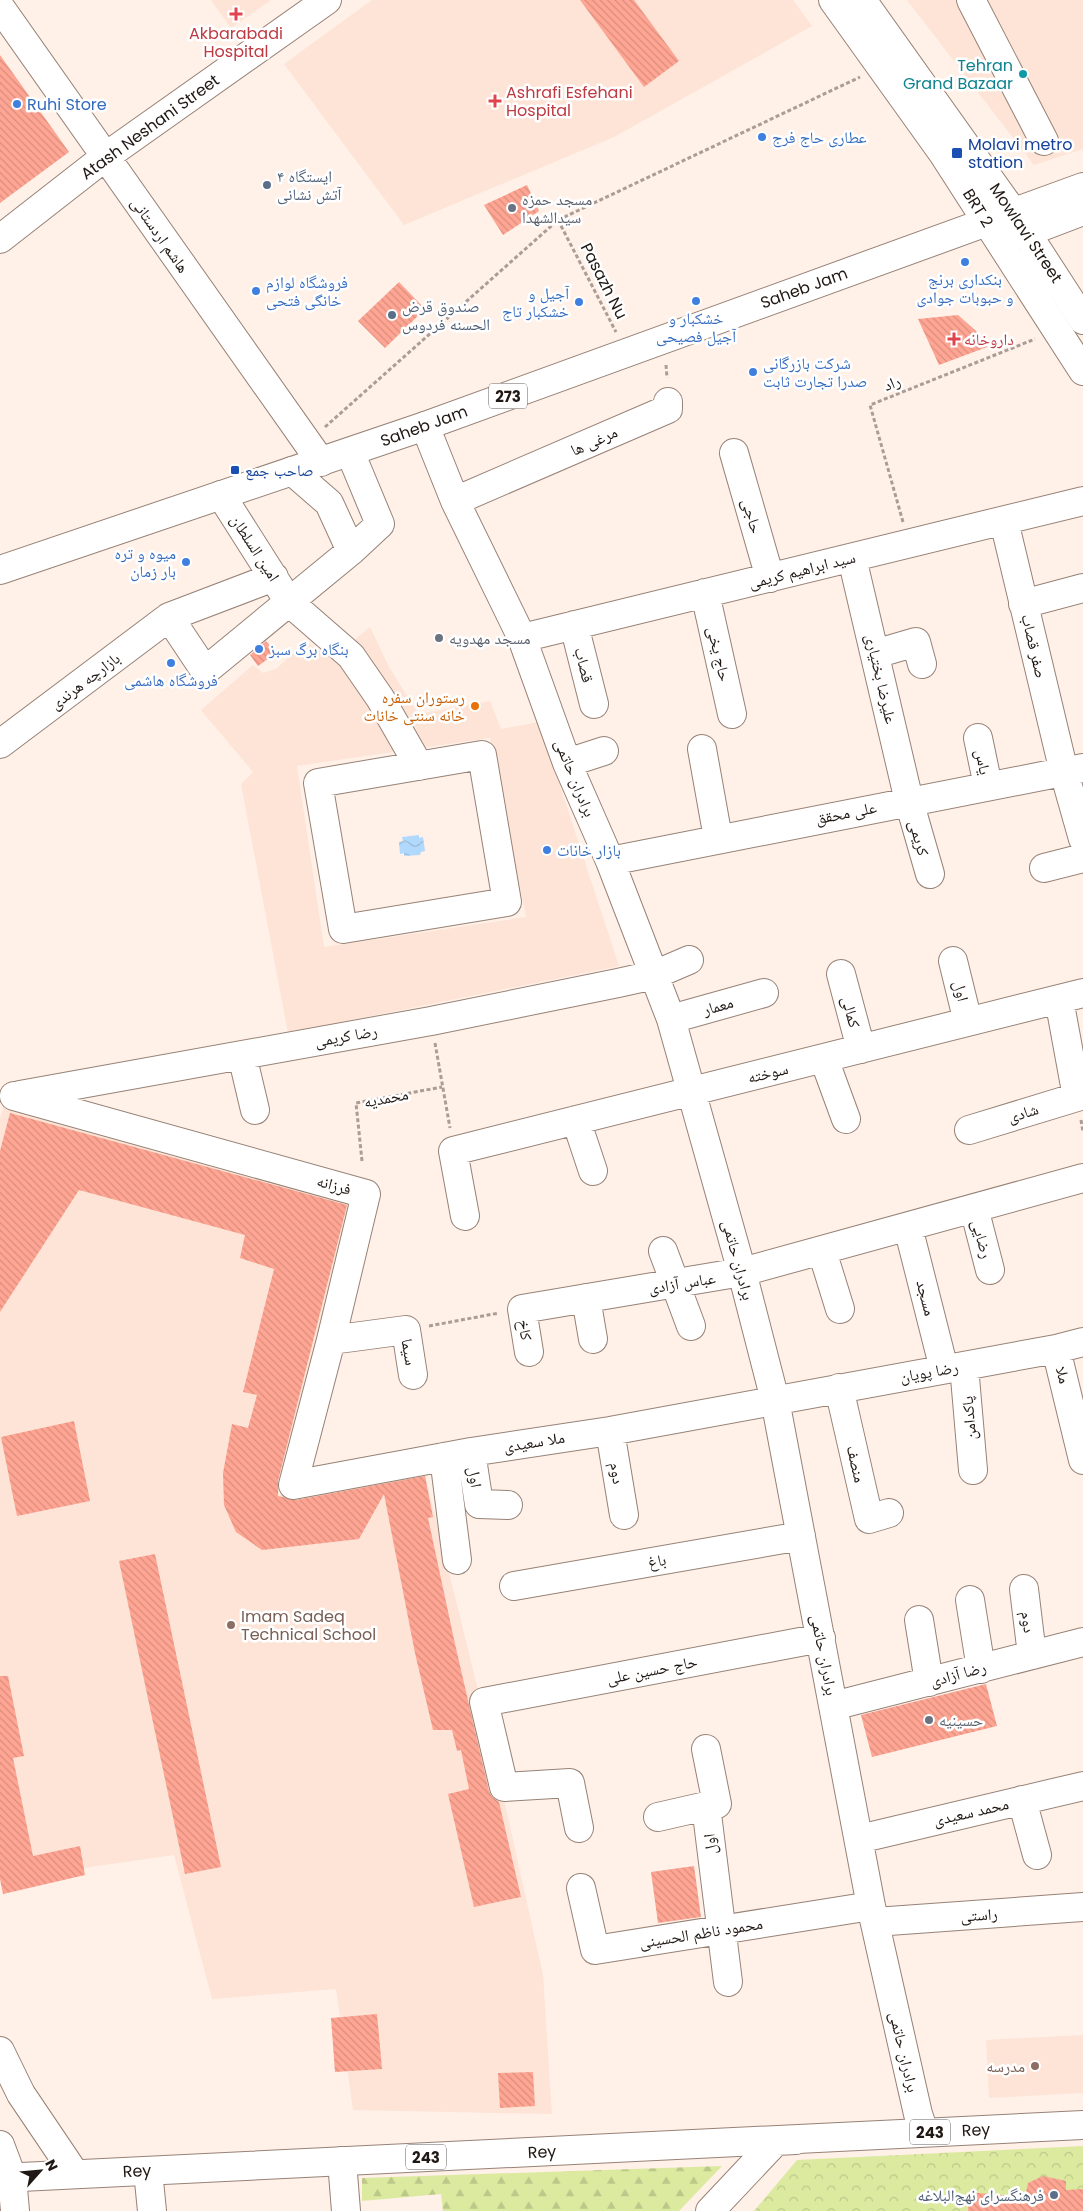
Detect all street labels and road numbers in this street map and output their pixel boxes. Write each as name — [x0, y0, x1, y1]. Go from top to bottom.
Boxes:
street label: Atash Neshani Street — [76, 69, 224, 185]
street label: Mowlavi Street — [984, 179, 1068, 288]
street label: BRT 2 — [957, 184, 999, 232]
street label: هاشم اردستانی — [125, 192, 195, 278]
street label: Pasazh Nu — [575, 239, 633, 323]
street label: Saheb Jam — [757, 262, 851, 314]
street label: راد — [880, 369, 904, 397]
road number: 273 — [489, 384, 527, 408]
street label: Saheb Jam — [377, 400, 471, 452]
street label: مرغی ها — [567, 420, 621, 462]
street label: حاجی — [736, 496, 768, 536]
street label: امین السلطان — [225, 510, 285, 586]
street label: سید ابراهیم کریمی — [746, 546, 858, 594]
street label: صفر قصاب — [1015, 612, 1053, 680]
street label: حاج یخی — [702, 624, 736, 684]
street label: علیرضا بختیاری — [859, 632, 903, 726]
street label: قصاب — [569, 645, 599, 685]
street label: بازارچه هرندی — [45, 647, 125, 715]
street label: برادران حاتمی — [549, 736, 601, 820]
street label: یاس — [969, 747, 997, 777]
street label: علی محقق — [814, 796, 878, 830]
street label: کریمی — [903, 817, 935, 859]
street label: اول — [947, 978, 975, 1004]
street label: معمار — [699, 991, 736, 1022]
street label: کمالی — [836, 994, 866, 1030]
street label: رضا کریمی — [313, 1019, 379, 1053]
street label: سوخته — [745, 1057, 791, 1089]
street label: محمدیه — [362, 1082, 410, 1114]
street label: شادی — [1005, 1097, 1041, 1129]
street label: فرزانه — [314, 1169, 354, 1201]
street label: برادران حاتمی — [716, 1217, 760, 1303]
street label: رضایی — [966, 1217, 998, 1261]
street label: عباس آزادی — [647, 1266, 717, 1300]
street label: مسجد — [910, 1278, 942, 1318]
street label: کاخ — [512, 1318, 538, 1342]
street label: سیما — [395, 1337, 423, 1367]
street label: رضا پویان — [898, 1356, 960, 1388]
street label: ملا — [1050, 1364, 1076, 1386]
street label: پاکدامن — [956, 1395, 982, 1441]
street label: ملا سعیدی — [502, 1426, 566, 1458]
street label: منصف — [841, 1443, 871, 1485]
street label: دوم — [604, 1460, 630, 1486]
street label: اول — [462, 1465, 488, 1489]
street label: باغ — [646, 1548, 668, 1574]
street label: دوم — [1015, 1610, 1041, 1634]
street label: برادران حاتمی — [805, 1612, 843, 1698]
street label: حاج حسین علی — [605, 1650, 699, 1690]
street label: رضا آزادی — [927, 1655, 989, 1693]
street label: محمد سعیدی — [931, 1792, 1011, 1832]
street label: اول — [697, 1832, 723, 1856]
street label: راستی — [960, 1902, 998, 1928]
street label: محمود ناظم الحسینی — [638, 1912, 764, 1954]
street label: برادران حاتمی — [884, 2009, 924, 2095]
street label: Rey — [961, 2118, 991, 2142]
road number: 243 — [910, 2120, 950, 2144]
street label: Rey — [527, 2140, 557, 2164]
road number: 243 — [406, 2144, 446, 2170]
street label: Rey — [122, 2159, 152, 2183]

